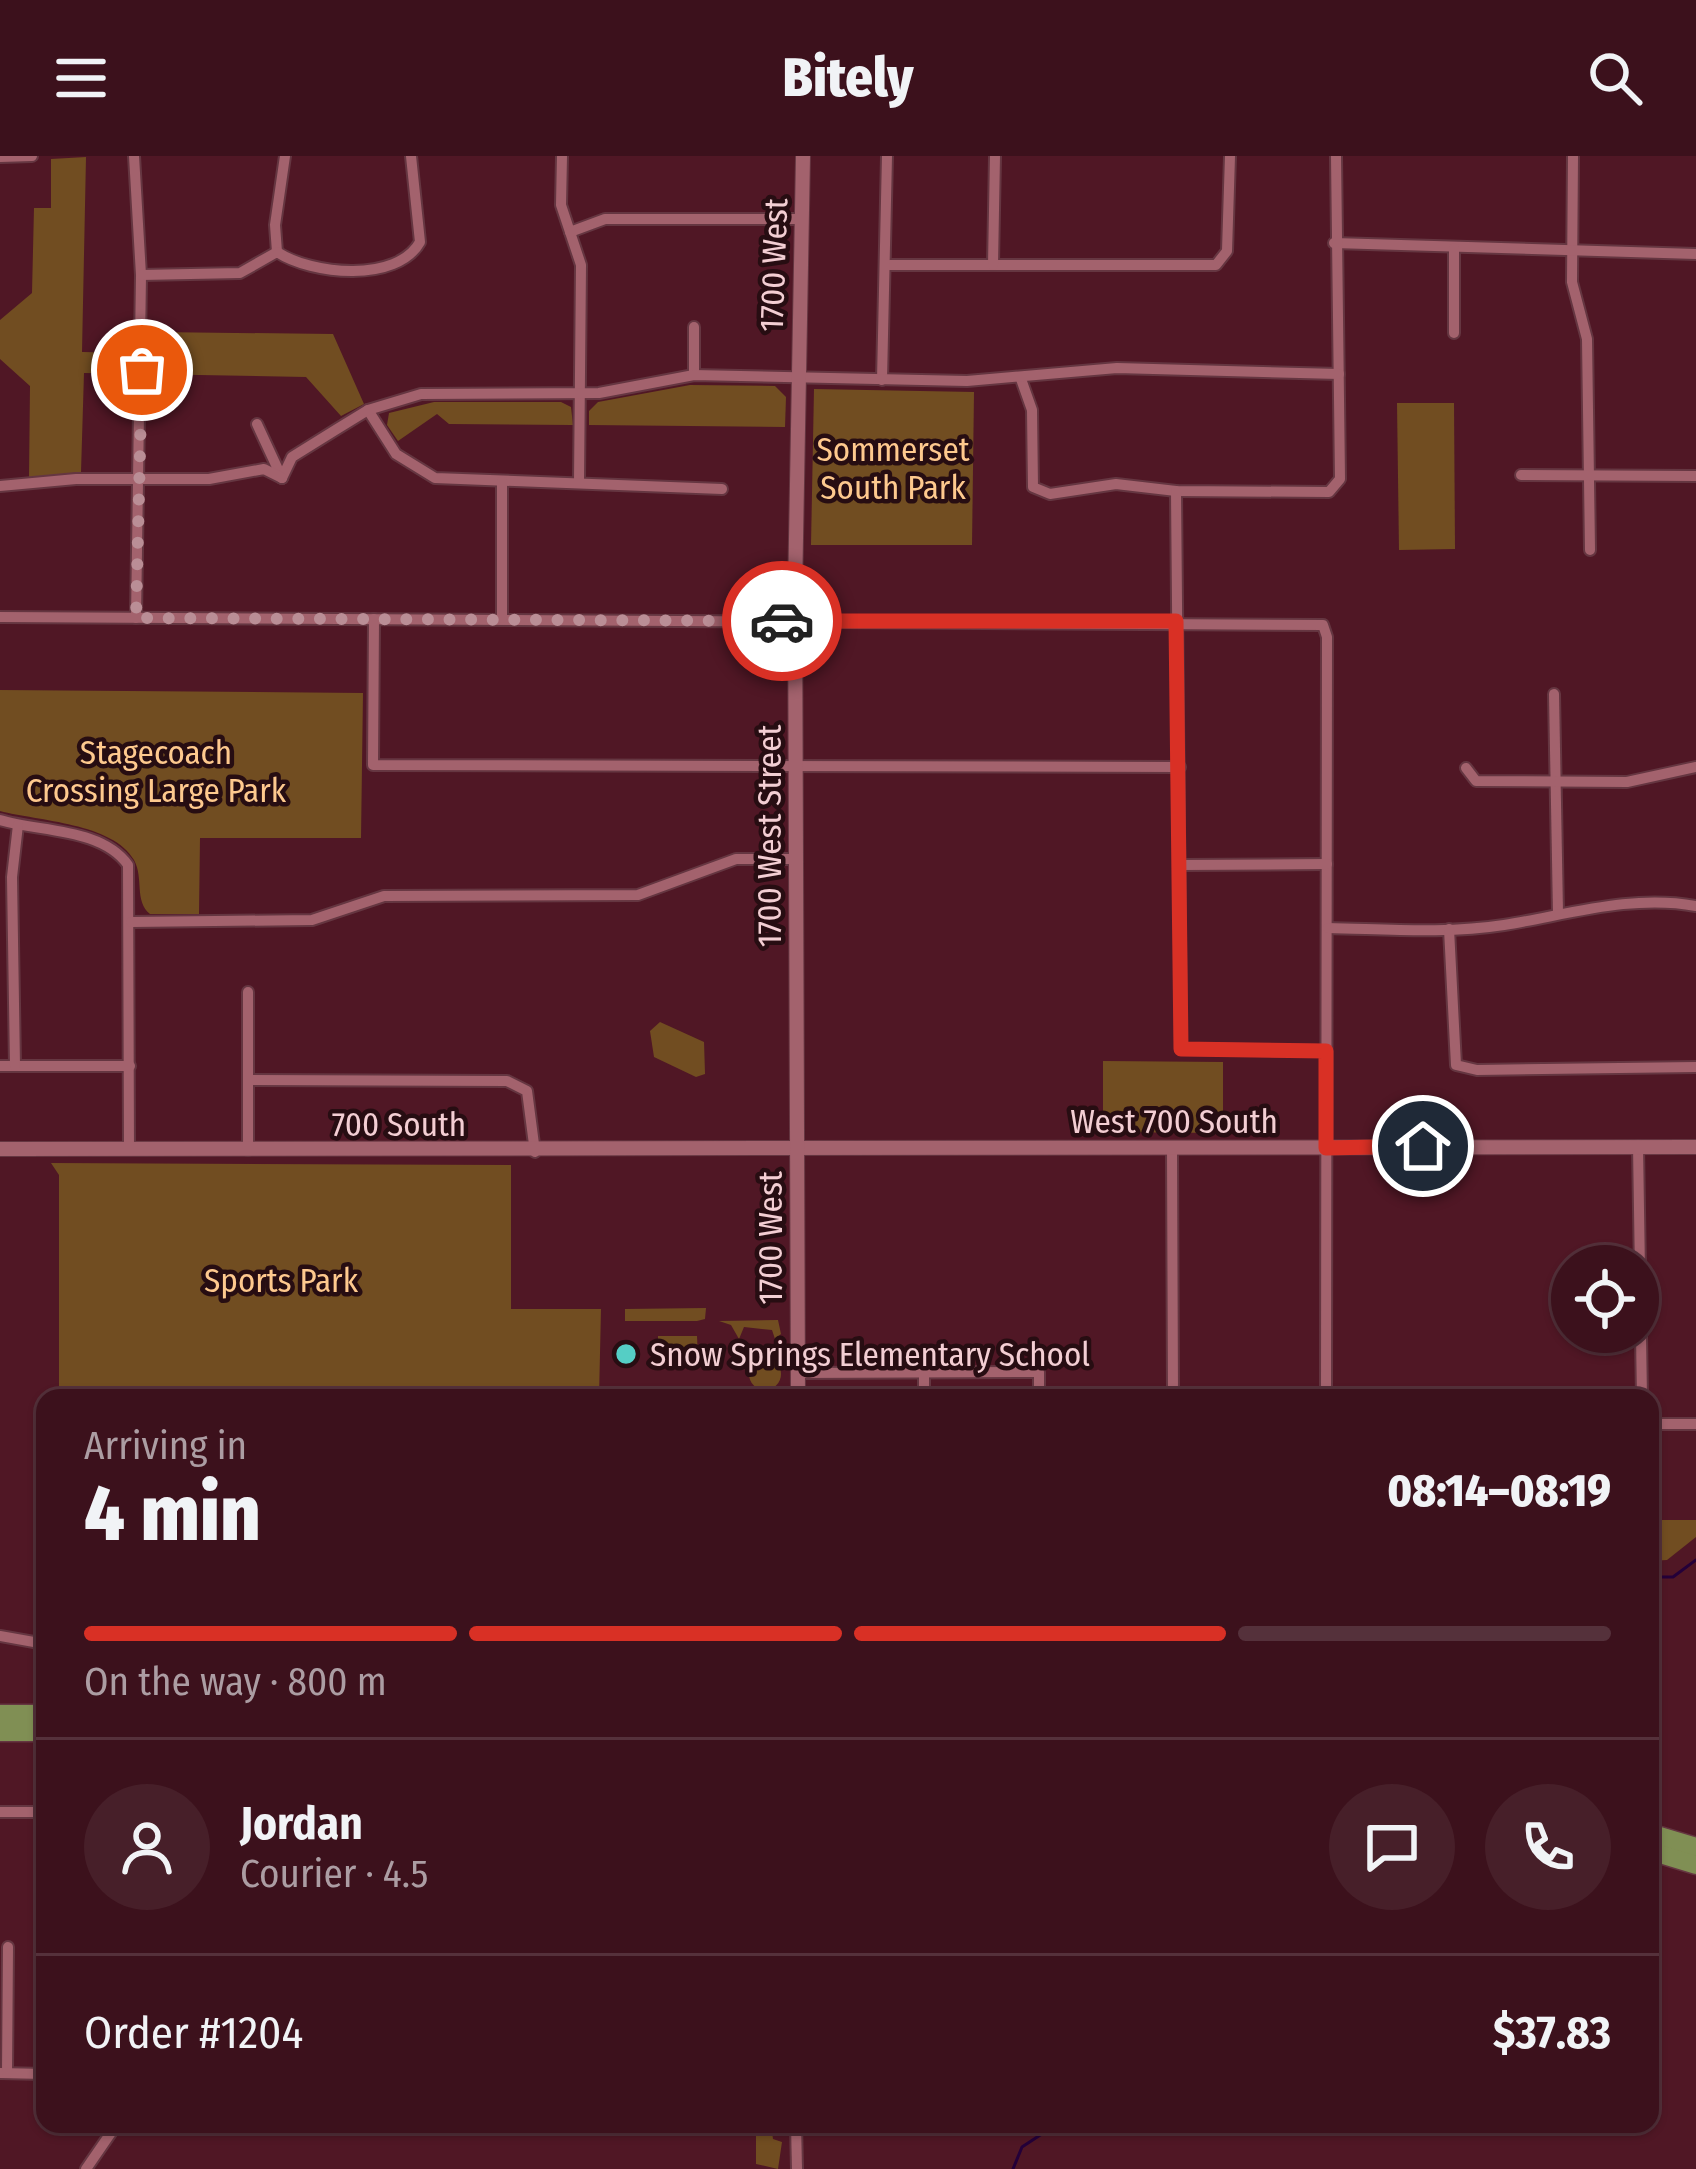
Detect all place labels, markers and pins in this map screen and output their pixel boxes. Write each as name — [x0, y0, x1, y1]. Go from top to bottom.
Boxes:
pin — [91, 319, 193, 421]
pin — [1372, 1095, 1474, 1197]
place label: Snow Springs Elementary School — [650, 1335, 1090, 1375]
marker: Snow Springs Elementary School — [613, 1341, 639, 1367]

